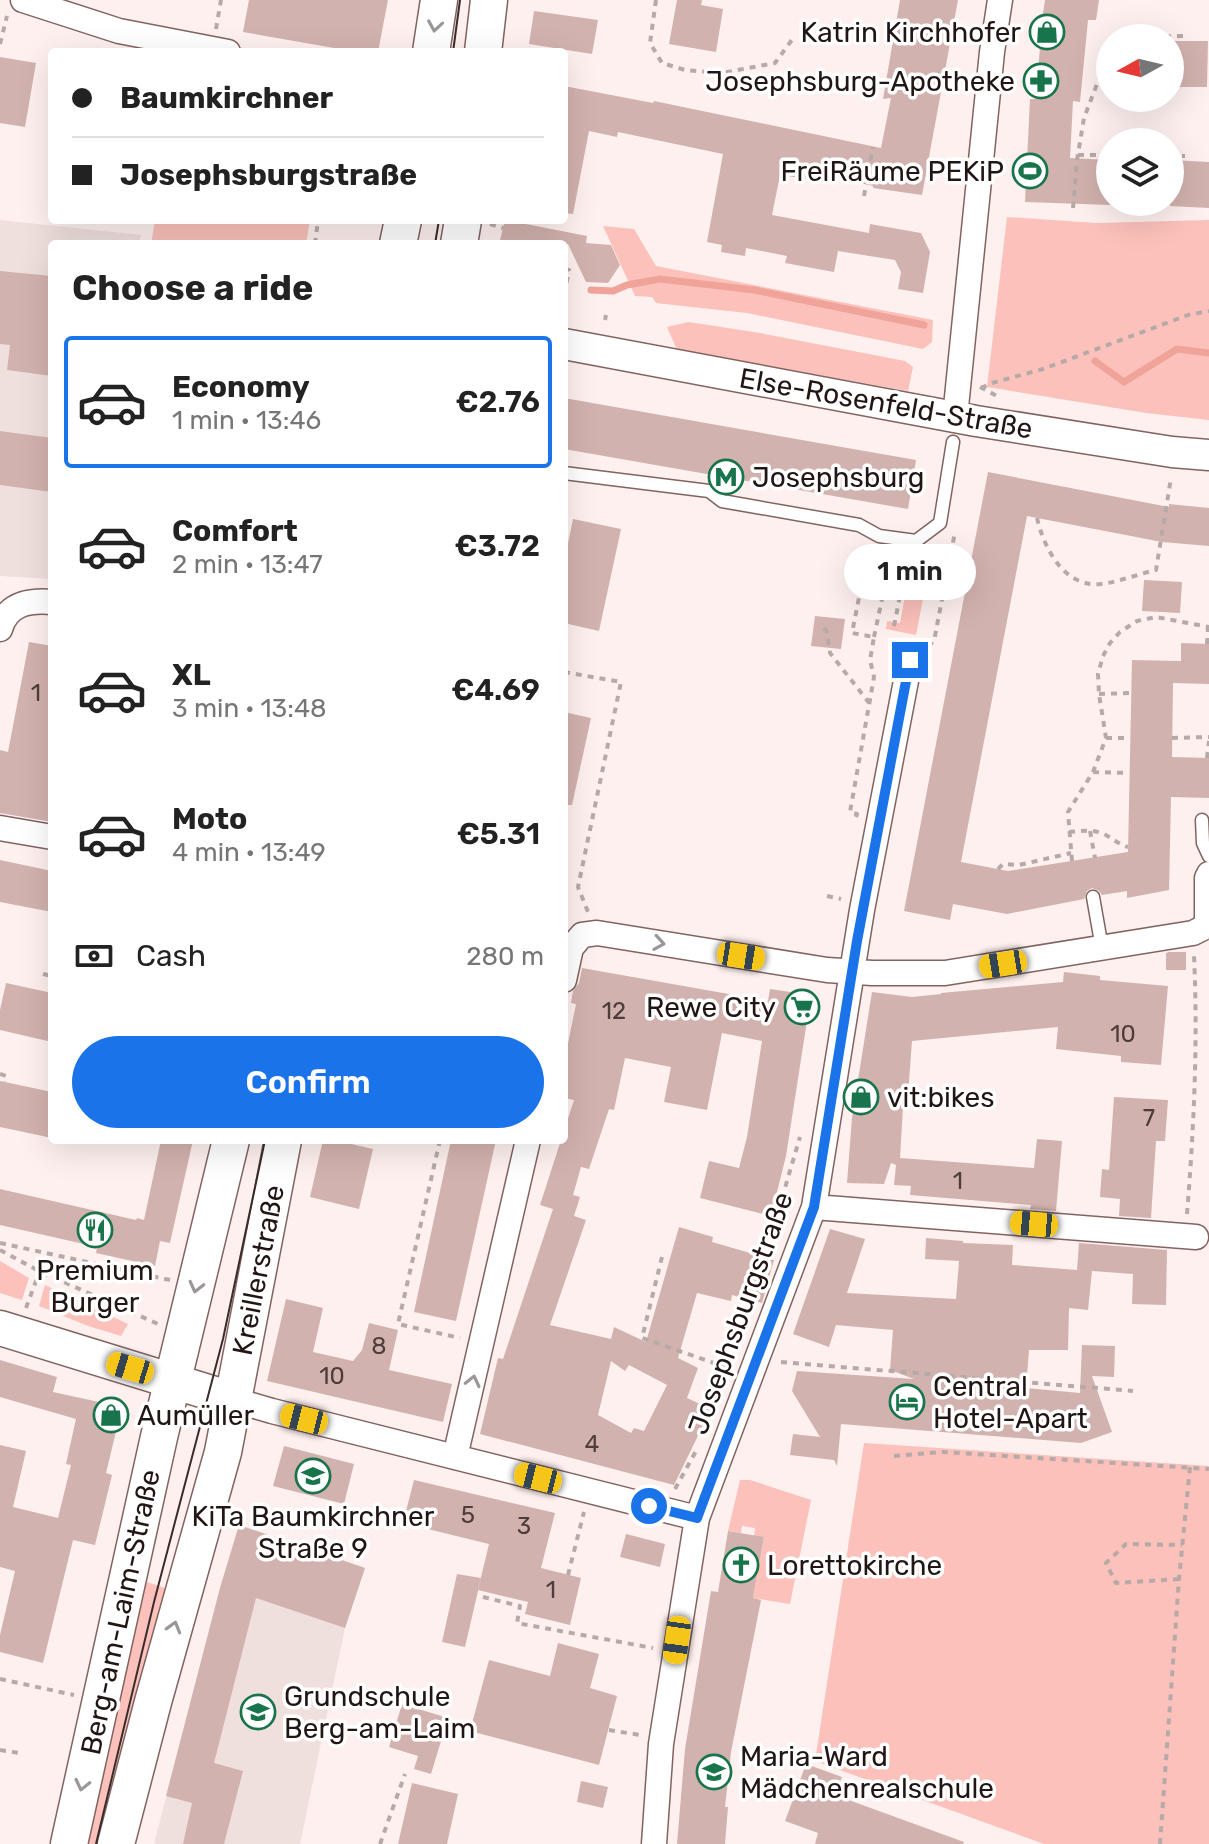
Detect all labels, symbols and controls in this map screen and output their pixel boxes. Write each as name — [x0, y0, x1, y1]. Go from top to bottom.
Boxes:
shop icon: Katrin Kirchhofer — [1028, 13, 1066, 51]
place label: Katrin Kirchhofer — [801, 16, 1021, 49]
one-way arrow — [427, 19, 444, 33]
north arrow — [1096, 24, 1184, 112]
map controls — [1096, 24, 1184, 216]
pharmacy icon: Josephsburg-Apotheke — [1022, 62, 1060, 100]
place label: Josephsburg-Apotheke — [705, 65, 1015, 98]
text: Baumkirchner — [120, 80, 333, 116]
button: layers — [1096, 128, 1184, 216]
sports icon: FreiRäume PEKiP — [1011, 152, 1049, 190]
place label: FreiRäume PEKiP — [781, 155, 1004, 188]
text: Josephsburgstraße — [120, 157, 417, 193]
text: Choose a ride — [72, 266, 313, 309]
street label: Else-Rosenfeld-Straße — [737, 361, 1035, 446]
icon: car — [76, 366, 148, 438]
text: Economy — [172, 369, 310, 405]
text: €2.76 — [455, 384, 540, 420]
text: 1 min · 13:46 — [172, 405, 321, 436]
metro station icon: Josephsburg — [707, 458, 745, 496]
place label: Josephsburg — [752, 461, 924, 494]
icon: car — [76, 510, 148, 582]
text: Comfort — [172, 513, 298, 549]
text: €3.72 — [454, 528, 540, 564]
callout: 1 min — [844, 544, 976, 600]
text: 2 min · 13:47 — [172, 549, 323, 580]
text: 1 min — [877, 556, 943, 587]
route end — [892, 642, 928, 678]
icon: car — [76, 654, 148, 726]
text: XL — [172, 657, 211, 693]
text: €4.69 — [451, 672, 540, 708]
house number: 1 — [31, 679, 41, 707]
text: 3 min · 13:48 — [172, 693, 327, 724]
icon: car — [76, 798, 148, 870]
text: Moto — [172, 801, 247, 837]
text: €5.31 — [456, 816, 540, 852]
text: 4 min · 13:49 — [172, 837, 326, 868]
icon: cash — [72, 934, 116, 978]
one-way arrow — [652, 934, 666, 951]
text: Cash — [136, 938, 206, 974]
car — [715, 940, 767, 972]
text: 280 m — [466, 941, 544, 972]
car — [977, 948, 1029, 980]
supermarket icon: Rewe City — [783, 988, 821, 1026]
place label: Rewe City — [646, 991, 776, 1024]
house number: 12 — [602, 997, 626, 1025]
house number: 10 — [1110, 1020, 1136, 1048]
button: Confirm — [72, 1036, 544, 1128]
shop icon: vit:bikes — [842, 1078, 880, 1116]
place label: vit:bikes — [887, 1081, 995, 1114]
house number: 7 — [1143, 1104, 1155, 1132]
house number: 1 — [953, 1167, 963, 1195]
street label: Kreillerstraße — [226, 1182, 291, 1358]
street label: Josephsburgstraße — [681, 1187, 800, 1439]
car — [1009, 1210, 1059, 1238]
restaurant icon: Premium Burger — [76, 1211, 114, 1249]
place label: Premium Burger — [36, 1254, 154, 1319]
one-way arrow — [188, 1280, 205, 1293]
house number: 8 — [371, 1332, 387, 1360]
car — [104, 1350, 156, 1386]
house number: 10 — [319, 1362, 345, 1390]
place label: Central Hotel-Apart — [933, 1370, 1088, 1435]
one-way arrow — [464, 1375, 481, 1389]
hotel icon: Central Hotel-Apart — [888, 1383, 926, 1421]
shop icon: Aumüller — [92, 1396, 130, 1434]
place label: Aumüller — [137, 1399, 254, 1432]
car — [278, 1402, 330, 1436]
house number: 4 — [585, 1430, 600, 1458]
school or university icon: KiTa Baumkirchner Straße 9 — [294, 1457, 332, 1495]
car — [512, 1461, 564, 1495]
street label: Berg-am-Laim-Straße — [74, 1466, 167, 1758]
route start — [631, 1488, 667, 1524]
place label: KiTa Baumkirchner Straße 9 — [192, 1500, 435, 1565]
house number: 5 — [461, 1501, 475, 1529]
house number: 3 — [517, 1512, 531, 1540]
church icon: Lorettokirche — [722, 1546, 760, 1584]
place label: Lorettokirche — [767, 1549, 942, 1582]
house number: 1 — [546, 1576, 556, 1604]
car — [662, 1615, 692, 1665]
one-way arrow — [165, 1621, 181, 1635]
place label: Grundschule Berg-am-Laim — [284, 1680, 475, 1745]
school or university icon: Grundschule Berg-am-Laim — [239, 1693, 277, 1731]
place label: Maria-Ward Mädchenrealschule — [740, 1740, 994, 1805]
school or university icon: Maria-Ward Mädchenrealschule — [695, 1753, 733, 1791]
one-way arrow — [74, 1777, 91, 1791]

